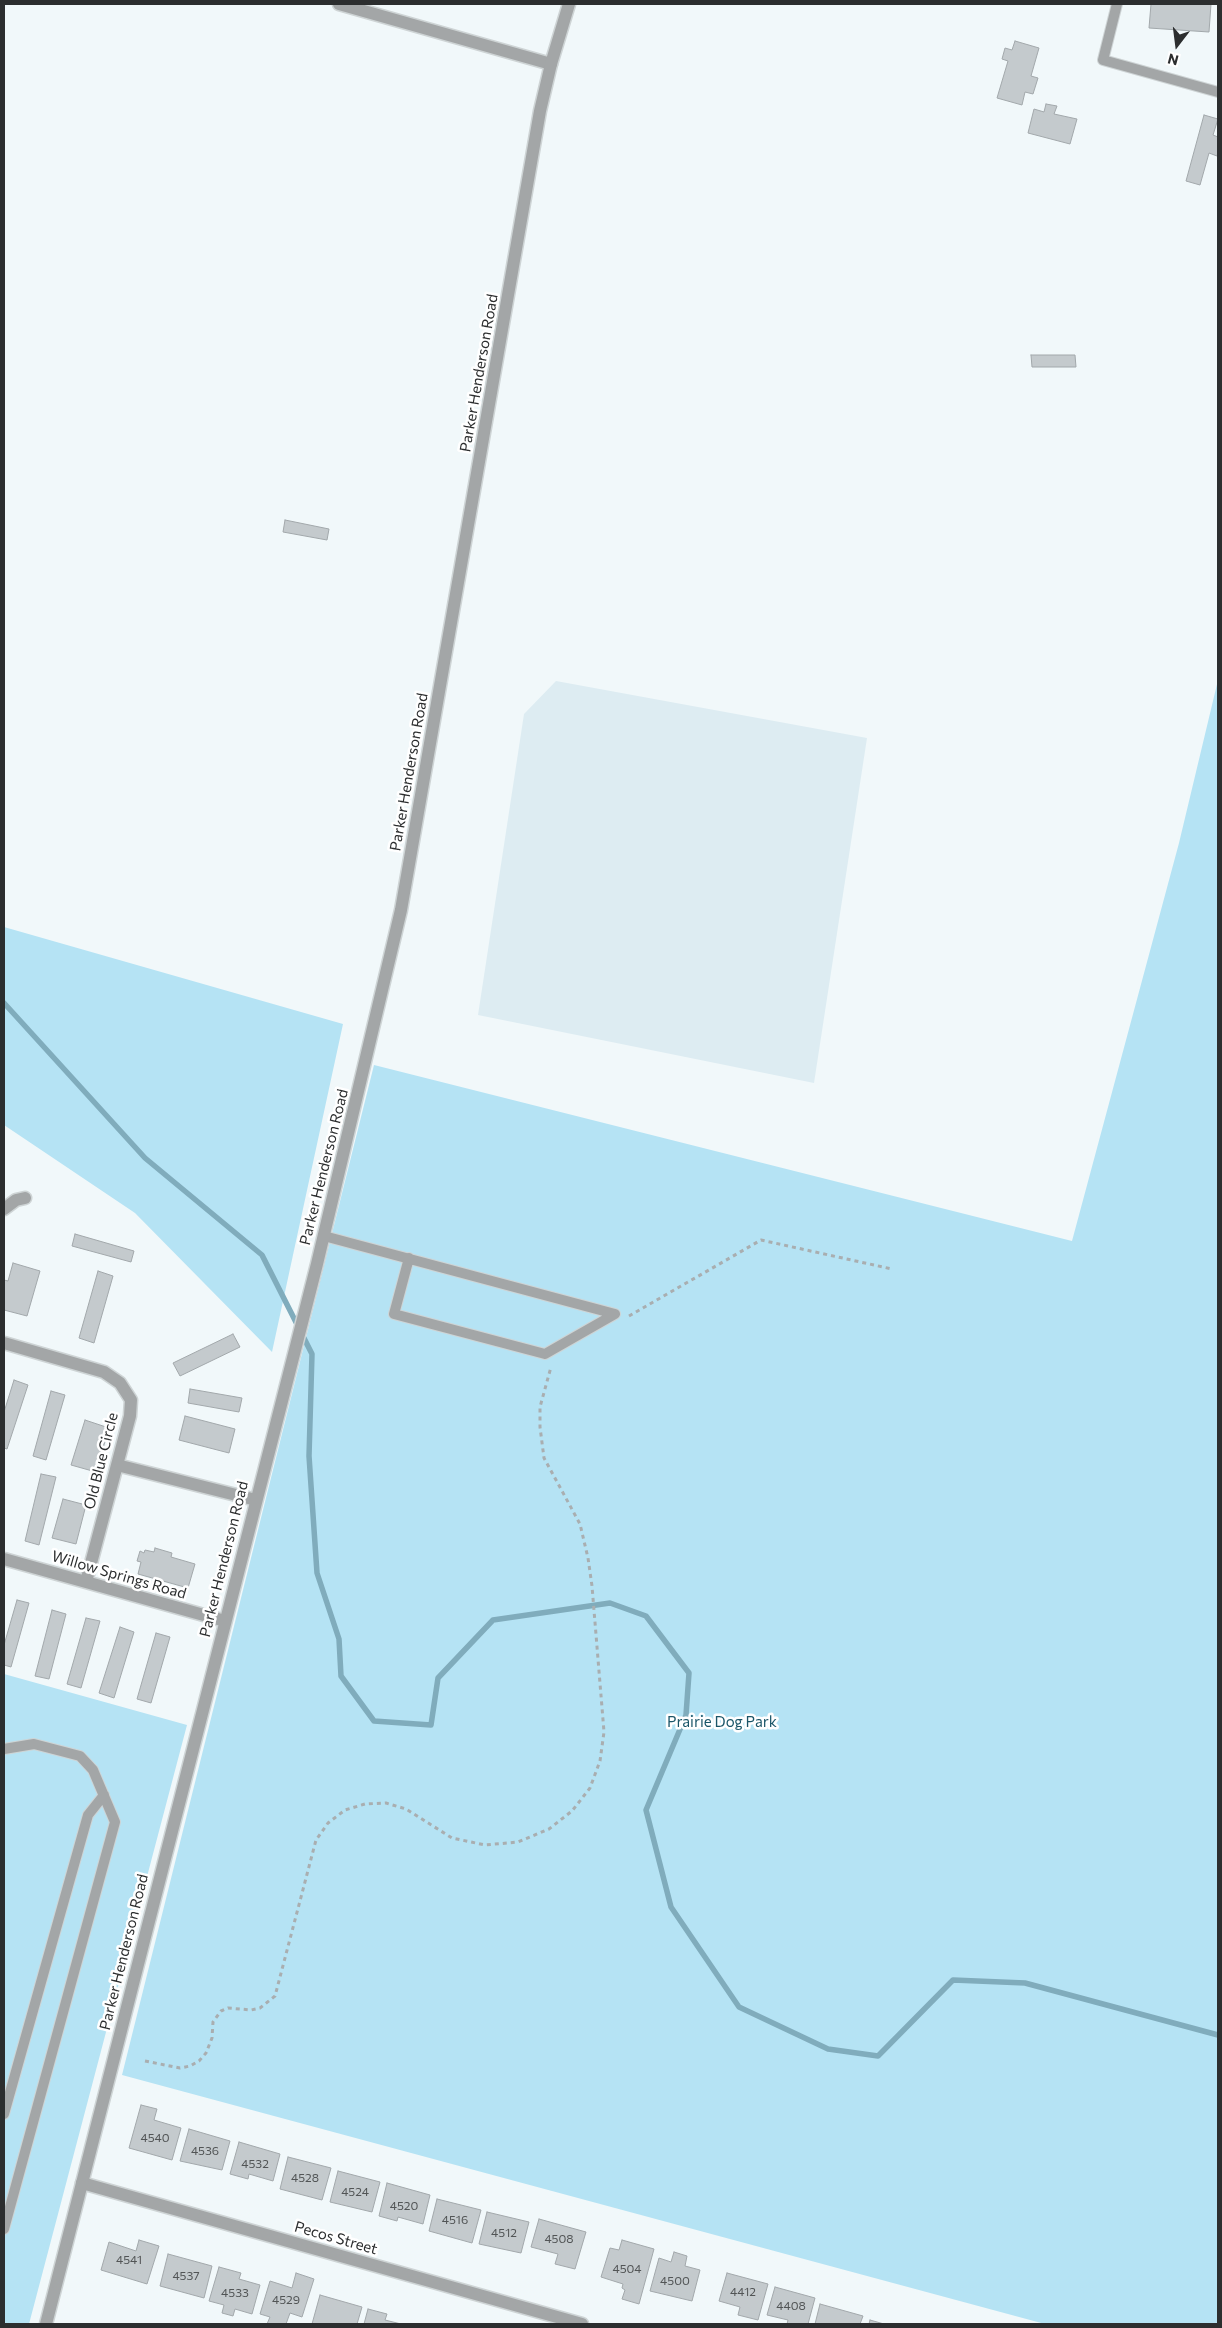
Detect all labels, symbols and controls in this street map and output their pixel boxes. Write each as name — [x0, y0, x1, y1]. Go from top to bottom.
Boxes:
north arrow — [1152, 20, 1202, 70]
text: N — [1166, 50, 1180, 70]
street label: Parker Henderson Road — [456, 293, 502, 453]
street label: Parker Henderson Road — [386, 692, 432, 852]
street label: Parker Henderson Road — [296, 1087, 352, 1247]
street label: Old Blue Circle — [80, 1411, 122, 1511]
street label: Parker Henderson Road — [196, 1479, 252, 1639]
street label: Willow Springs Road — [50, 1547, 188, 1603]
park label: Prairie Dog Park — [667, 1713, 777, 1731]
street label: Parker Henderson Road — [96, 1872, 152, 2032]
house number: 4540 — [140, 2131, 170, 2145]
house number: 4536 — [191, 2144, 219, 2158]
house number: 4532 — [241, 2157, 269, 2171]
house number: 4528 — [291, 2171, 319, 2185]
house number: 4524 — [341, 2185, 369, 2199]
house number: 4520 — [390, 2199, 418, 2213]
house number: 4516 — [442, 2213, 468, 2227]
street label: Pecos Street — [292, 2218, 380, 2258]
house number: 4512 — [491, 2226, 517, 2240]
house number: 4508 — [544, 2232, 574, 2246]
house number: 4541 — [116, 2253, 142, 2267]
house number: 4504 — [612, 2262, 642, 2276]
house number: 4537 — [172, 2269, 200, 2283]
house number: 4500 — [660, 2274, 690, 2288]
house number: 4412 — [730, 2285, 756, 2299]
house number: 4533 — [221, 2286, 249, 2300]
house number: 4529 — [272, 2293, 300, 2307]
house number: 4408 — [776, 2299, 806, 2313]

